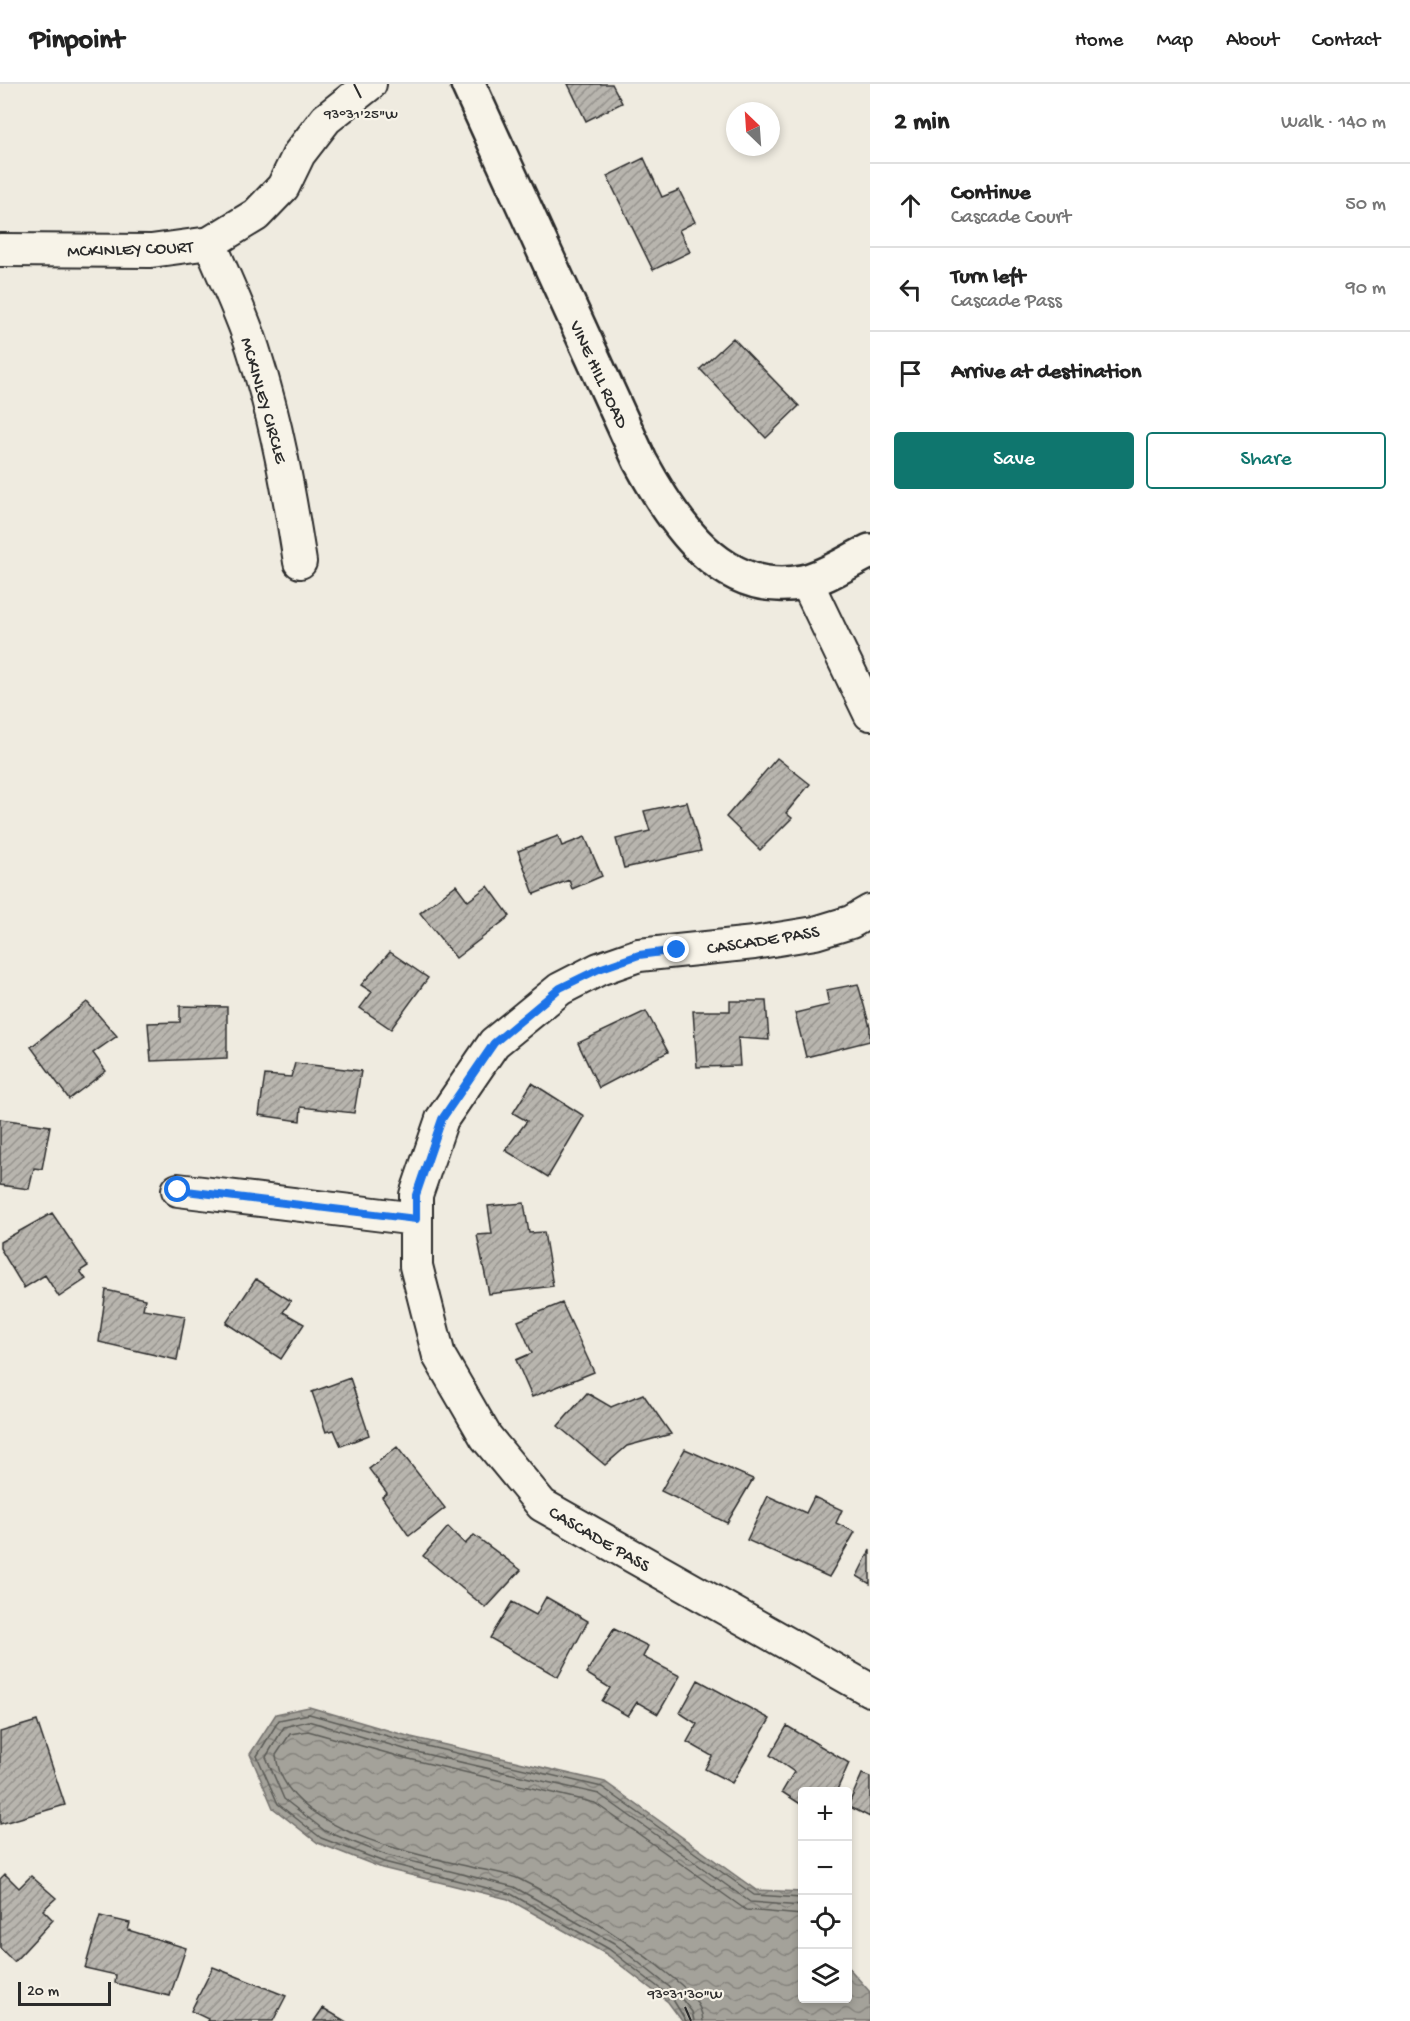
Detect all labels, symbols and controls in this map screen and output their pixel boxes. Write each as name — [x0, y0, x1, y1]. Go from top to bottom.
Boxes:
text: Pinpoint — [30, 25, 124, 58]
text: Home — [1075, 29, 1123, 54]
text: Map — [1156, 29, 1193, 54]
text: About — [1226, 29, 1279, 54]
text: Contact — [1312, 29, 1380, 54]
north arrow — [726, 102, 780, 156]
text: 93°31'25"W — [323, 106, 398, 124]
text: 2 min — [894, 108, 949, 139]
text: Walk · 140 m — [1281, 112, 1386, 135]
text: Continue — [951, 181, 1031, 207]
icon: ahead — [894, 189, 927, 222]
text: 50 m — [1345, 194, 1386, 217]
text: Cascade Court — [951, 207, 1071, 230]
street label: MCKINLEY COURT — [67, 238, 194, 263]
text: Turn left — [951, 265, 1025, 291]
icon: left — [894, 273, 927, 306]
text: 90 m — [1346, 278, 1386, 301]
text: Cascade Pass — [951, 291, 1062, 314]
street label: VINE HILL ROAD — [563, 317, 632, 432]
street label: MCKINLEY CIRCLE — [235, 335, 291, 467]
icon: arrive — [894, 357, 927, 390]
text: Arrive at destination — [951, 360, 1141, 386]
button: Save — [894, 432, 1134, 489]
button: Share — [1146, 432, 1386, 489]
street label: CASCADE PASS — [706, 922, 822, 961]
route end — [663, 936, 689, 962]
route start — [164, 1176, 190, 1202]
street label: CASCADE PASS — [544, 1503, 654, 1578]
map controls — [798, 1787, 852, 2003]
button: + — [798, 1787, 852, 1841]
button: − — [798, 1841, 852, 1895]
button: locate — [798, 1895, 852, 1949]
button: layers — [798, 1949, 852, 2003]
scale bar — [18, 1979, 111, 2006]
text: 20 m — [27, 1983, 59, 2002]
text: 93°31'30"W — [647, 1986, 723, 2004]

